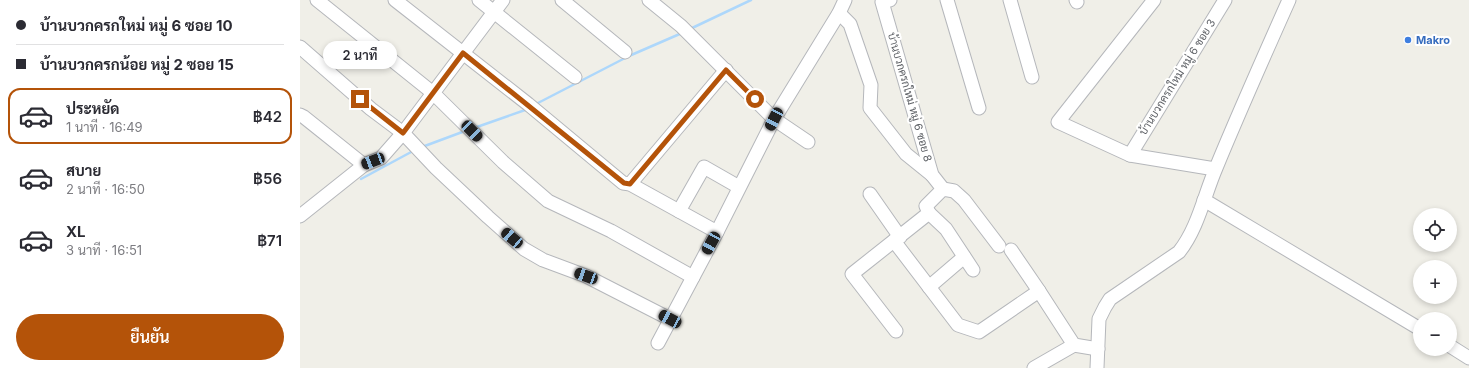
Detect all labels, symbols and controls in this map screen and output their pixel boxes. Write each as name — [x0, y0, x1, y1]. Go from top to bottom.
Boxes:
text: บ้านบวกครกใหม่ หมู่ 6 ซอย 10 — [40, 16, 233, 35]
street label: บ้านบวกครกใหม่ หมู่ 6 ซอย 3 — [1135, 16, 1219, 138]
street label: บ้านบวกครกใหม่ หมู่ 6 ซอย 8 — [884, 30, 936, 164]
place label: Makro — [1416, 33, 1450, 47]
marker: Makro — [1403, 35, 1413, 45]
callout: 2 นาที — [323, 41, 397, 69]
text: 2 นาที — [342, 47, 378, 63]
text: บ้านบวกครกน้อย หมู่ 2 ซอย 15 — [40, 55, 234, 74]
route end — [351, 90, 369, 108]
route start — [746, 90, 764, 108]
icon: car — [18, 98, 54, 134]
text: ประหยัด — [66, 99, 119, 118]
car — [763, 106, 785, 132]
text: ฿42 — [253, 107, 282, 126]
car — [459, 118, 485, 144]
text: 1 นาที · 16:49 — [66, 119, 143, 135]
car — [360, 151, 386, 171]
icon: car — [18, 160, 54, 196]
text: สบาย — [66, 161, 101, 180]
text: ฿56 — [253, 169, 282, 188]
text: 2 นาที · 16:50 — [66, 181, 145, 197]
map controls — [1413, 208, 1457, 356]
button: locate — [1413, 208, 1457, 252]
icon: car — [18, 222, 54, 258]
text: XL — [66, 222, 86, 241]
car — [499, 226, 525, 250]
car — [700, 230, 722, 256]
text: ฿71 — [257, 231, 282, 250]
text: 3 นาที · 16:51 — [66, 242, 142, 258]
button: + — [1413, 260, 1457, 304]
car — [573, 266, 599, 286]
car — [657, 308, 683, 330]
button: − — [1413, 312, 1457, 356]
button: ยืนยัน — [16, 314, 284, 360]

